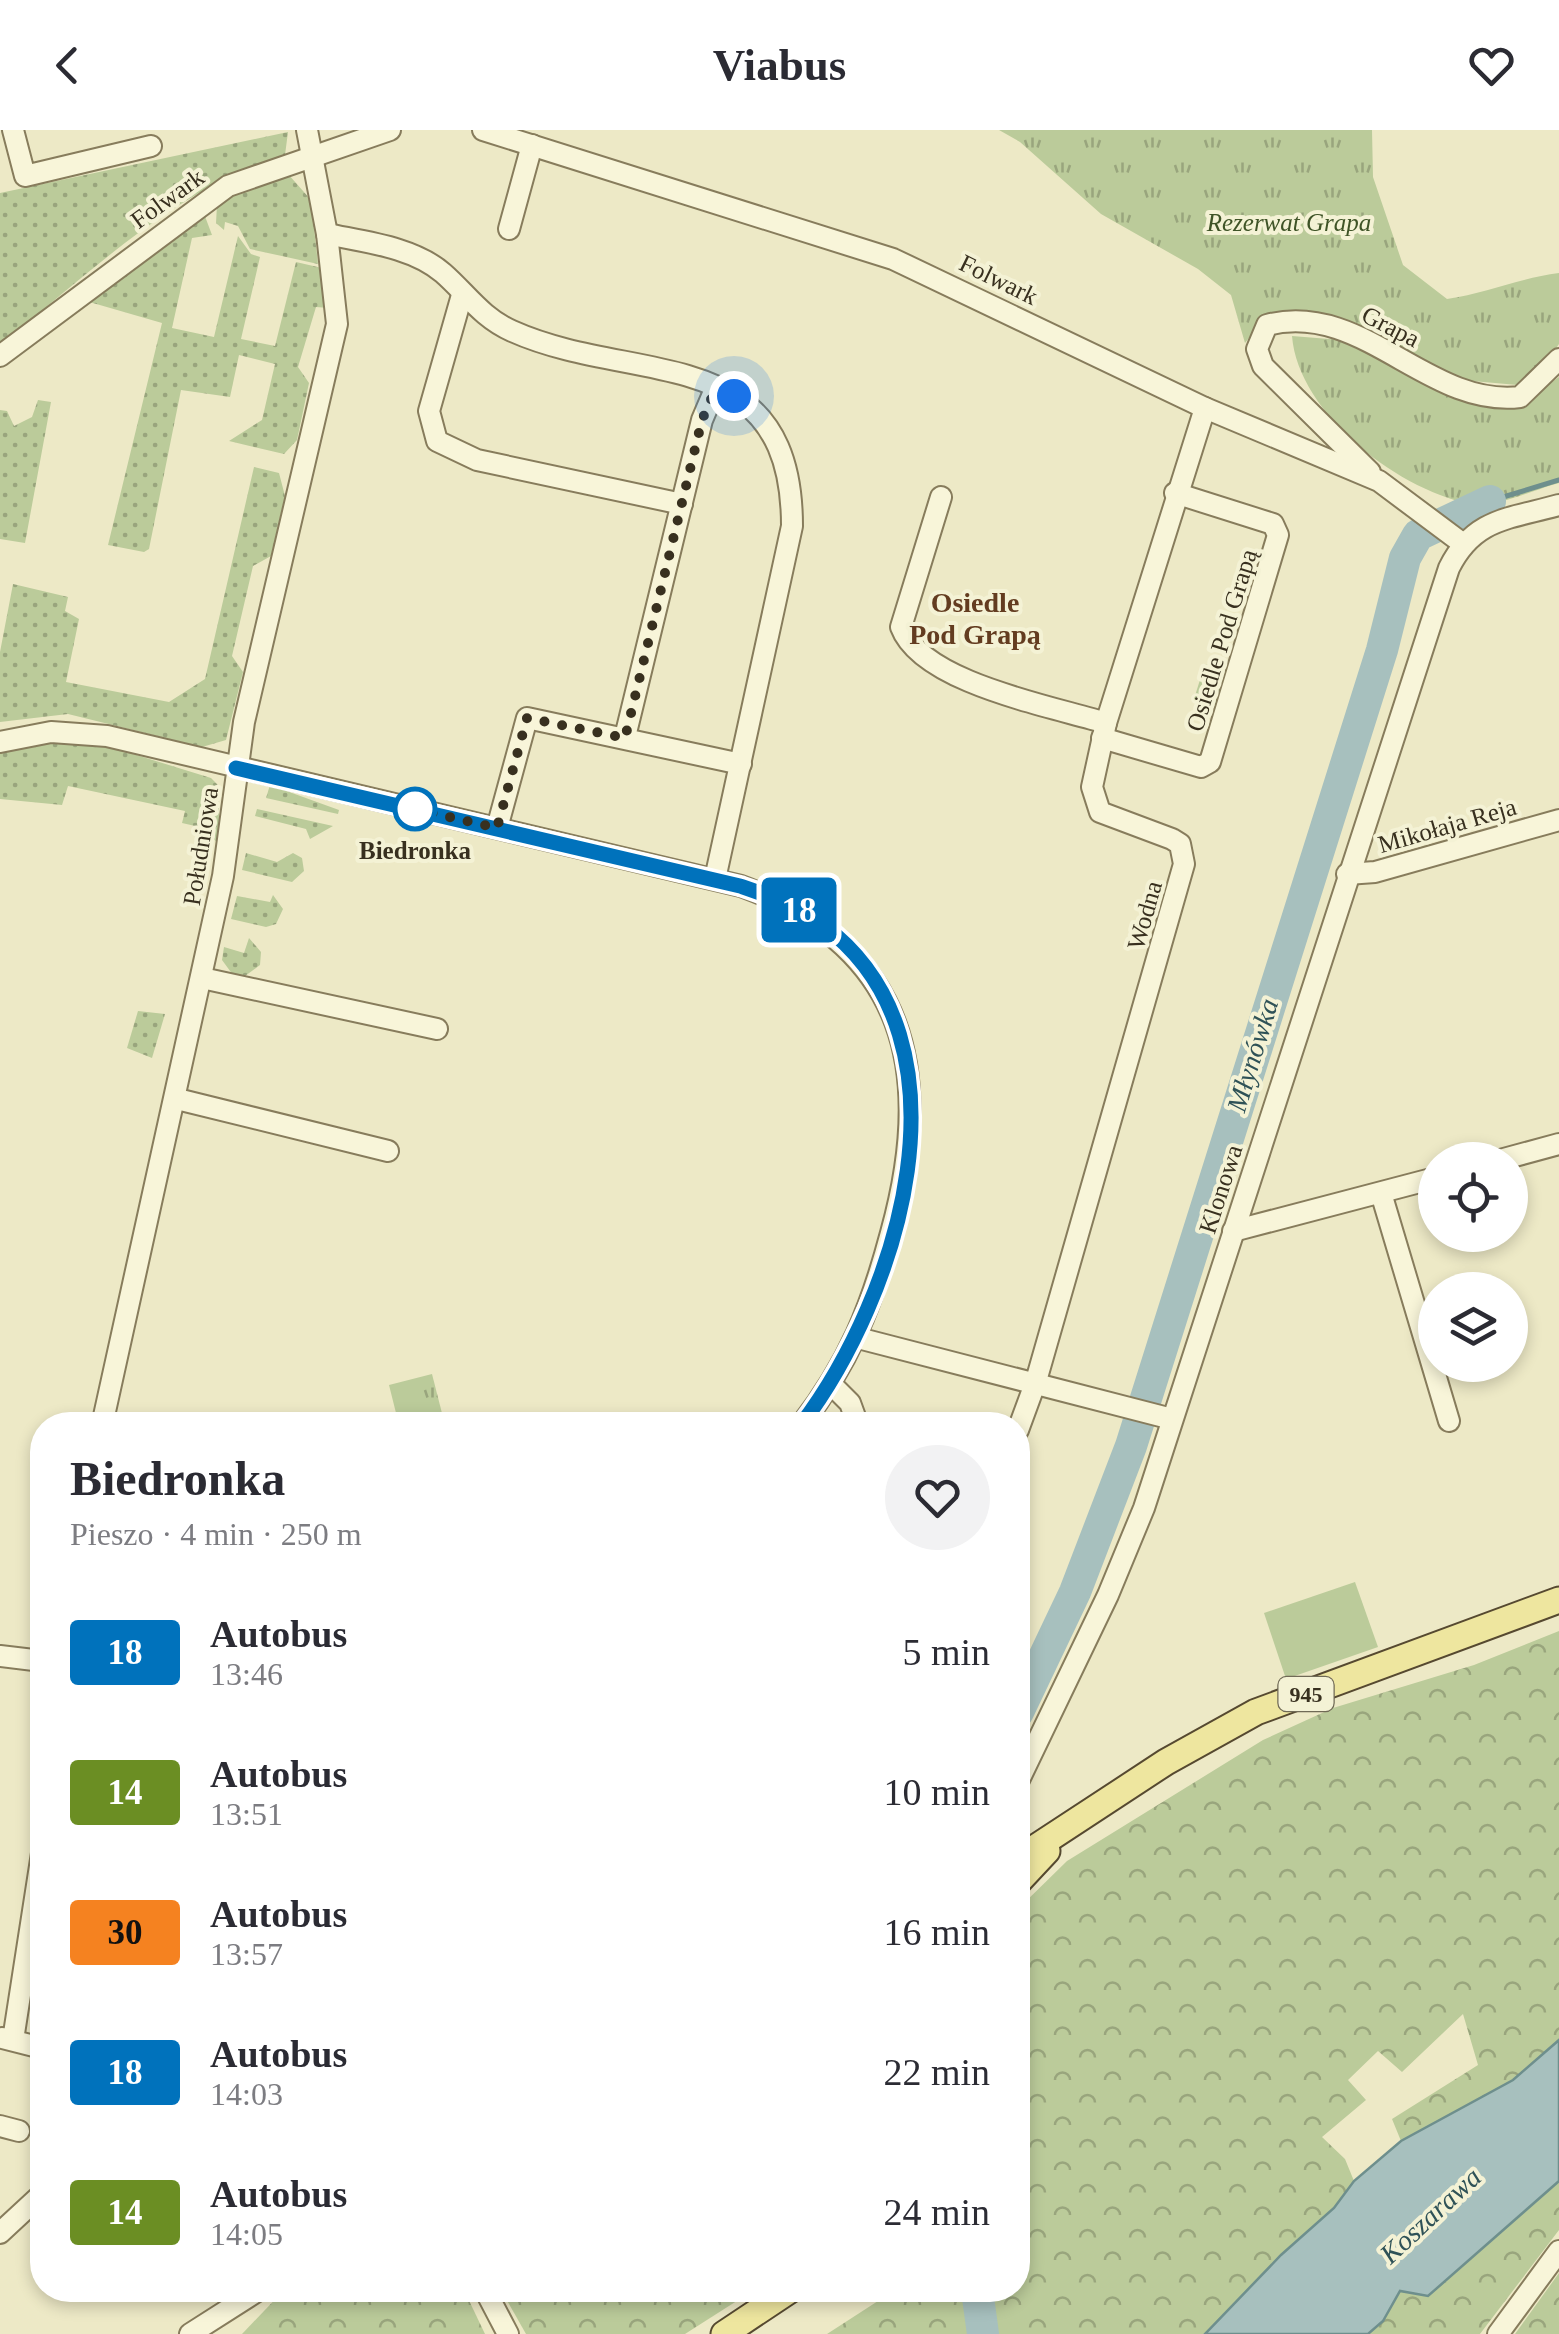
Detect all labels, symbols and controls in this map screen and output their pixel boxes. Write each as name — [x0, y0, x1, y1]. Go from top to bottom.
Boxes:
icon: back — [40, 38, 95, 93]
icon: heart — [1464, 38, 1519, 93]
text: Viabus — [713, 40, 846, 90]
street label: Folwark — [126, 163, 209, 234]
park label: Rezerwat Grapa — [1206, 209, 1371, 236]
street label: Folwark — [955, 249, 1043, 310]
street label: Grapa — [1357, 301, 1424, 352]
your location — [709, 371, 759, 421]
street label: Osiedle Pod Grapą — [1181, 545, 1262, 734]
district label: Osiedle Pod Grapą — [909, 587, 1041, 650]
street label: Południowa — [178, 785, 223, 907]
marker: Biedronka — [394, 788, 436, 830]
street label: Mikołaja Reja — [1375, 793, 1519, 858]
place label: Biedronka — [359, 837, 472, 864]
line badge: 18 — [754, 878, 844, 942]
street label: Wodna — [1122, 878, 1167, 953]
text: 18 — [782, 891, 817, 930]
water label: Młynówka — [1220, 995, 1284, 1116]
street label: Klonowa — [1193, 1141, 1247, 1237]
map controls — [1418, 1142, 1528, 1382]
button: locate — [1418, 1142, 1528, 1252]
button: layers — [1418, 1272, 1528, 1382]
button: heart — [885, 1445, 990, 1550]
text: Biedronka — [70, 1452, 285, 1505]
text: Pieszo · 4 min · 250 m — [70, 1516, 362, 1552]
text: Autobus — [210, 1613, 347, 1655]
text: 5 min — [902, 1631, 990, 1673]
text: 18 — [108, 1633, 143, 1672]
text: 13:46 — [210, 1656, 283, 1692]
road number: 945 — [1278, 1677, 1334, 1711]
text: Autobus — [210, 1753, 347, 1795]
text: 10 min — [883, 1771, 990, 1813]
text: 14 — [108, 1773, 143, 1812]
text: 13:51 — [210, 1796, 283, 1832]
text: Autobus — [210, 1893, 347, 1935]
text: 16 min — [883, 1911, 990, 1953]
text: 30 — [108, 1913, 143, 1952]
text: 13:57 — [210, 1936, 283, 1972]
text: Autobus — [210, 2033, 347, 2075]
text: 22 min — [883, 2051, 990, 2093]
text: 18 — [108, 2053, 143, 2092]
text: 14:03 — [210, 2076, 283, 2112]
water label: Koszarawa — [1373, 2161, 1487, 2270]
text: Autobus — [210, 2173, 347, 2215]
text: 24 min — [883, 2191, 990, 2233]
text: 14 — [108, 2193, 143, 2232]
text: 14:05 — [210, 2216, 283, 2252]

